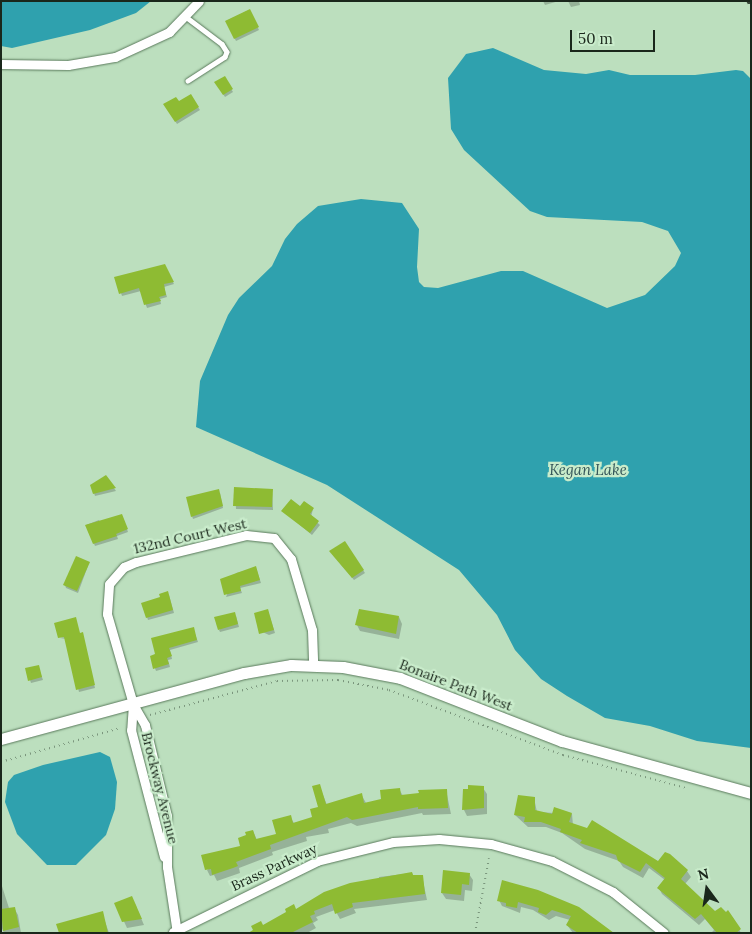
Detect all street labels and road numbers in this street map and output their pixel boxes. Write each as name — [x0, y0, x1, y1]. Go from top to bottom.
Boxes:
street label: 132nd Court West — [132, 515, 248, 557]
street label: Bonaire Path West — [397, 656, 515, 714]
street label: Brockway Avenue — [138, 730, 182, 846]
street label: Brass Parkway — [228, 840, 320, 894]

